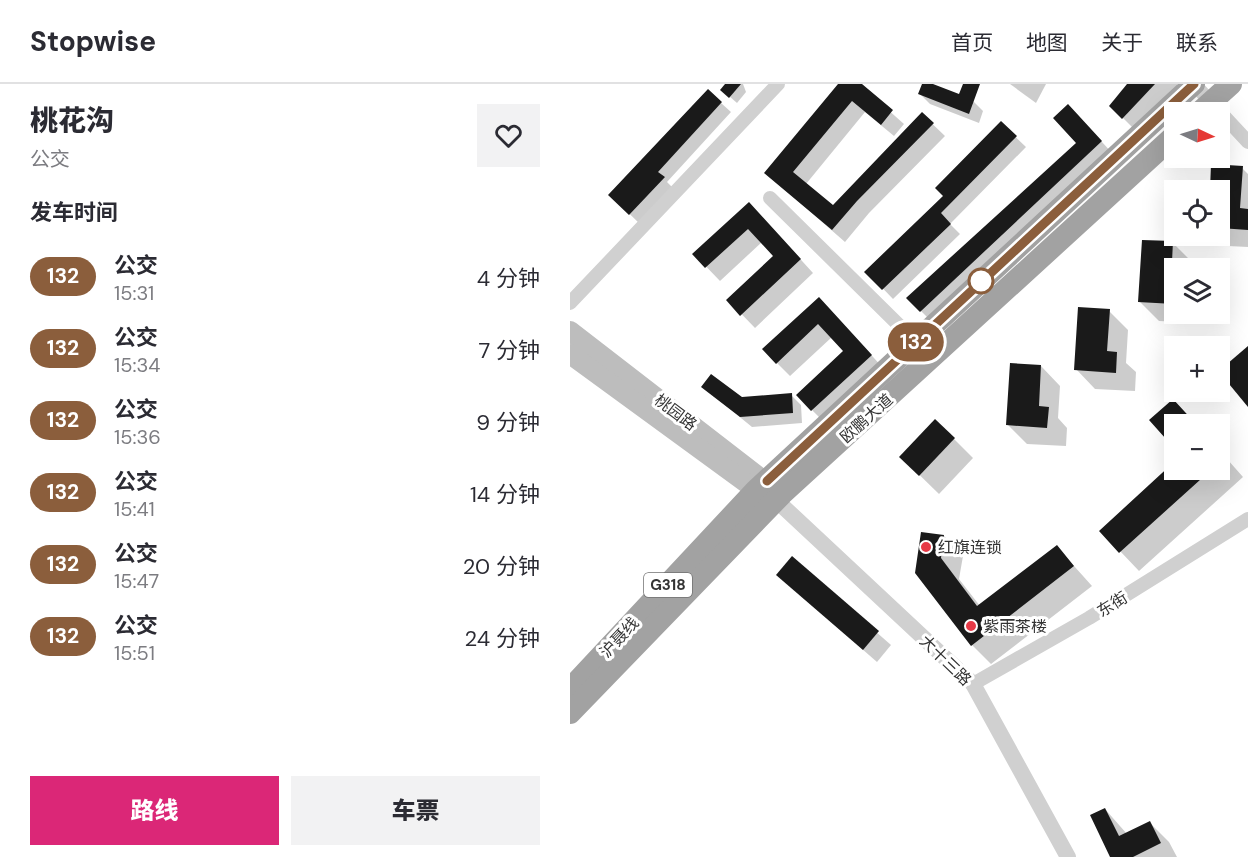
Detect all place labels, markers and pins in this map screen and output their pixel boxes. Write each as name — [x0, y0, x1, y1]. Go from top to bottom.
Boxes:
unlabelled marker — [968, 268, 994, 294]
place label: 红旗连锁 — [938, 537, 1002, 558]
marker: 红旗连锁 — [919, 540, 933, 554]
place label: 紫雨茶楼 — [983, 616, 1047, 637]
marker: 紫雨茶楼 — [964, 619, 978, 633]

